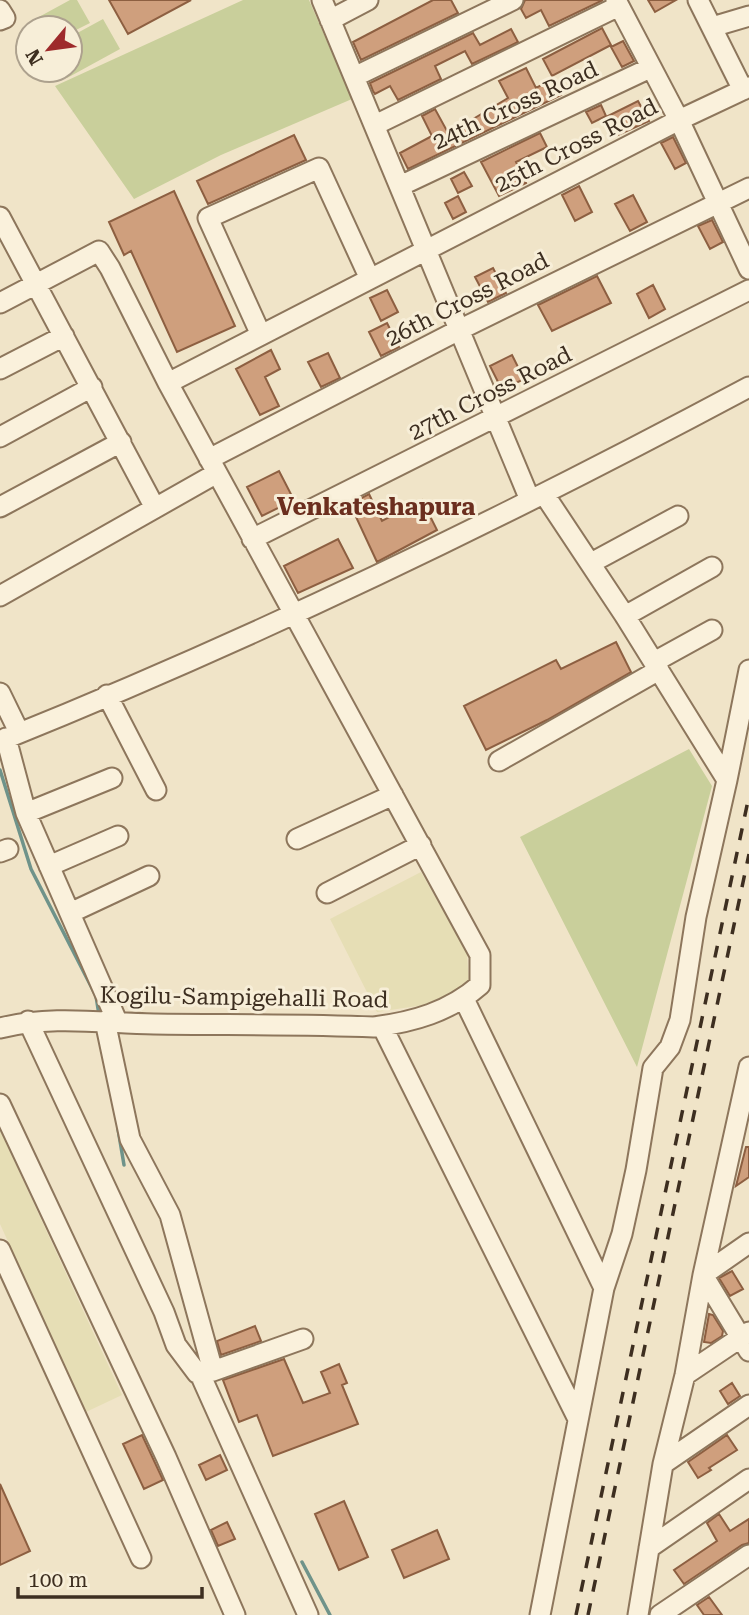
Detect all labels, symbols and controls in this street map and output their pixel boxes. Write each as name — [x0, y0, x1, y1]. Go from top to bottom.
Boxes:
north arrow — [14, 14, 84, 84]
text: N — [21, 45, 48, 69]
street label: 24th Cross Road — [428, 55, 602, 156]
street label: 25th Cross Road — [490, 93, 662, 198]
street label: 26th Cross Road — [381, 247, 553, 352]
street label: 27th Cross Road — [404, 341, 576, 446]
district label: Venkateshapura — [277, 493, 475, 521]
street label: Kogilu-Sampigehalli Road — [99, 981, 389, 1014]
scale bar — [18, 1556, 201, 1600]
text: 100 m — [28, 1568, 88, 1592]

